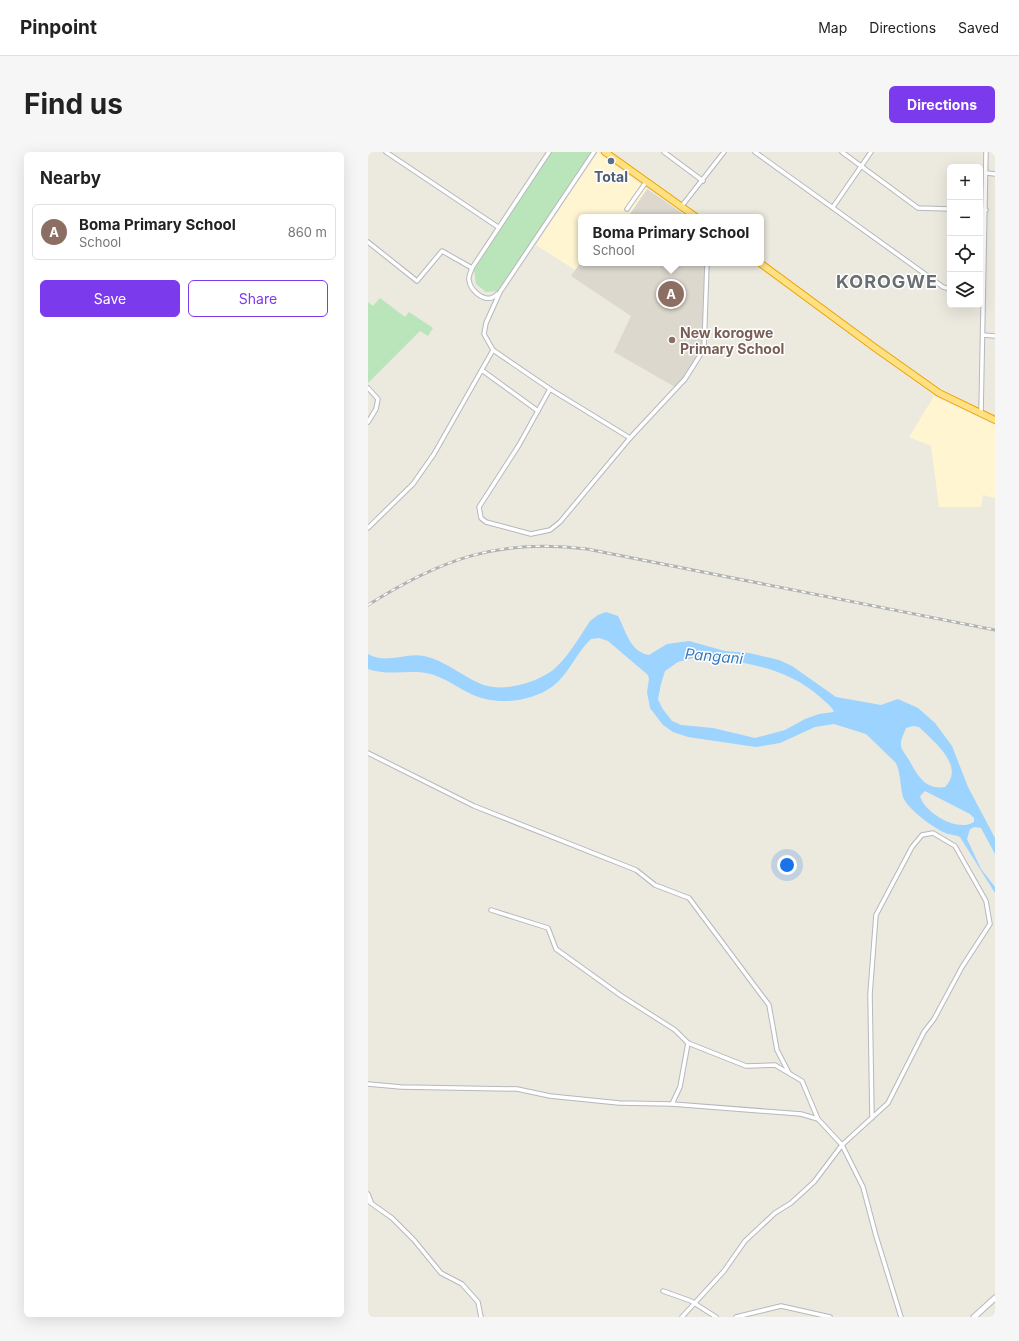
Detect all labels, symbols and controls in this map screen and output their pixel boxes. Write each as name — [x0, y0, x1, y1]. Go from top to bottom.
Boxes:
text: Pinpoint — [20, 16, 97, 39]
text: Map — [818, 19, 847, 36]
text: Directions — [869, 19, 936, 36]
text: Saved — [958, 19, 999, 36]
button: Directions — [889, 86, 995, 123]
text: Find us — [24, 87, 123, 121]
marker: Total — [606, 156, 616, 166]
map controls — [947, 164, 983, 308]
button: + — [947, 164, 983, 200]
text: Nearby — [40, 168, 101, 188]
place label: Total — [594, 168, 628, 185]
button: − — [947, 200, 983, 236]
popup — [578, 214, 764, 266]
text: Boma Primary School — [79, 215, 236, 234]
text: Boma Primary School — [593, 223, 749, 242]
text: A — [49, 224, 59, 240]
text: 860 m — [288, 224, 327, 240]
text: School — [79, 234, 121, 250]
button: locate — [947, 236, 983, 272]
text: School — [593, 242, 635, 258]
district label: KOROGWE — [836, 271, 938, 292]
button: layers — [947, 272, 983, 308]
pin: A — [658, 279, 684, 309]
button: Save — [40, 280, 180, 317]
button: Share — [188, 280, 328, 317]
place label: New korogwe Primary School — [680, 324, 784, 357]
marker: New korogwe Primary School — [667, 335, 677, 345]
water label: Pangani — [684, 644, 744, 668]
your location — [777, 855, 797, 875]

